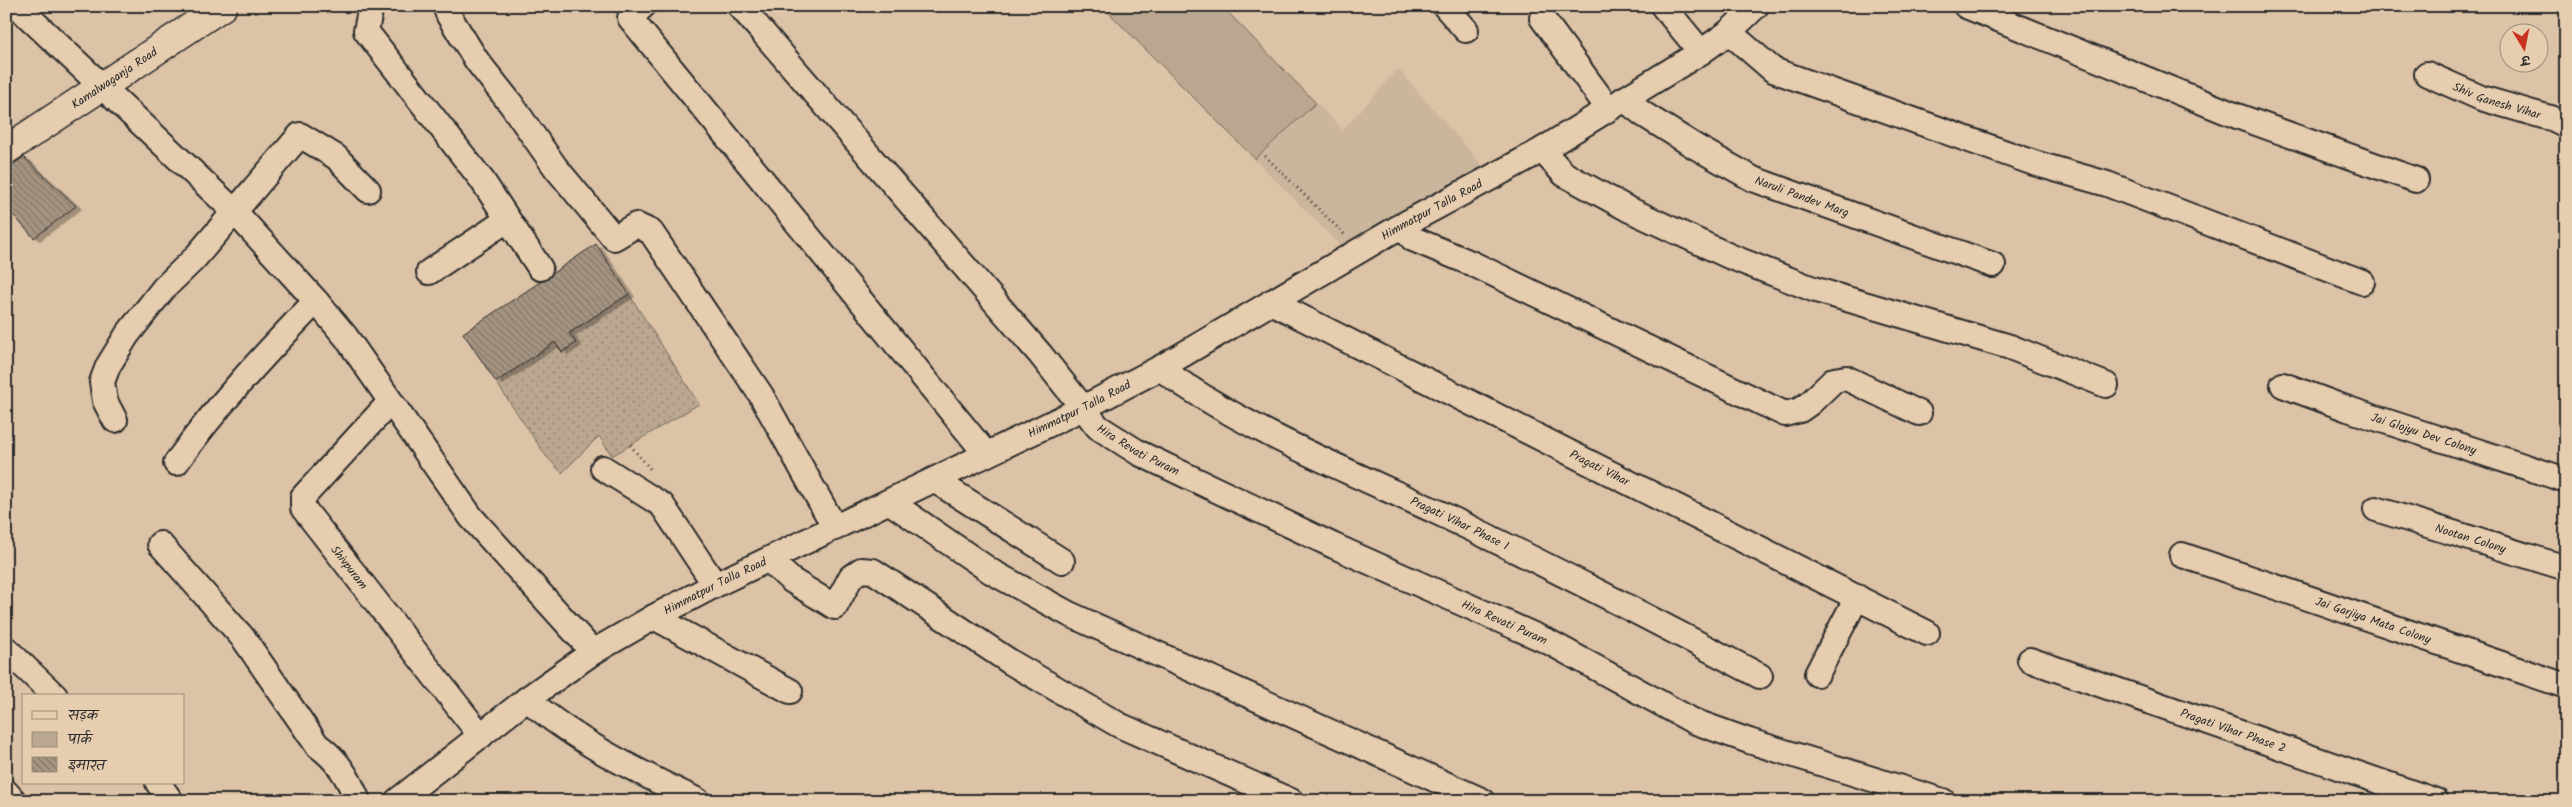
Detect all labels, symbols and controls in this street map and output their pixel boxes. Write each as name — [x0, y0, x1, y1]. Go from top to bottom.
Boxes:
north arrow — [2500, 22, 2550, 72]
street label: Kamalwaganja Road — [67, 42, 162, 114]
text: उ — [2517, 48, 2532, 72]
street label: Shiv Ganesh Vihar — [2450, 77, 2544, 125]
street label: Naruli Pandev Marg — [1752, 171, 1852, 222]
street label: Himmatpur Talla Road — [1377, 174, 1487, 245]
street label: Himmatpur Talla Road — [1024, 375, 1135, 443]
street label: Jai Glojyu Dev Colony — [2369, 408, 2479, 460]
street label: Hira Revati Puram — [1093, 419, 1183, 481]
street label: Pragati Vihar — [1566, 445, 1634, 491]
street label: Pragati Vihar Phase 1 — [1407, 492, 1513, 555]
street label: Nootan Colony — [2433, 518, 2509, 558]
street label: Shivpuram — [326, 541, 373, 594]
street label: Himmatpur Talla Road — [660, 552, 771, 620]
street label: Jai Garjiya Mata Colony — [2313, 592, 2434, 649]
street label: Hira Revati Puram — [1458, 595, 1551, 650]
legend — [22, 694, 185, 784]
street label: Pragati Vihar Phase 2 — [2178, 703, 2289, 758]
text: सड़क — [68, 704, 100, 728]
text: पार्क — [67, 728, 94, 752]
text: इमारत — [68, 754, 108, 778]

